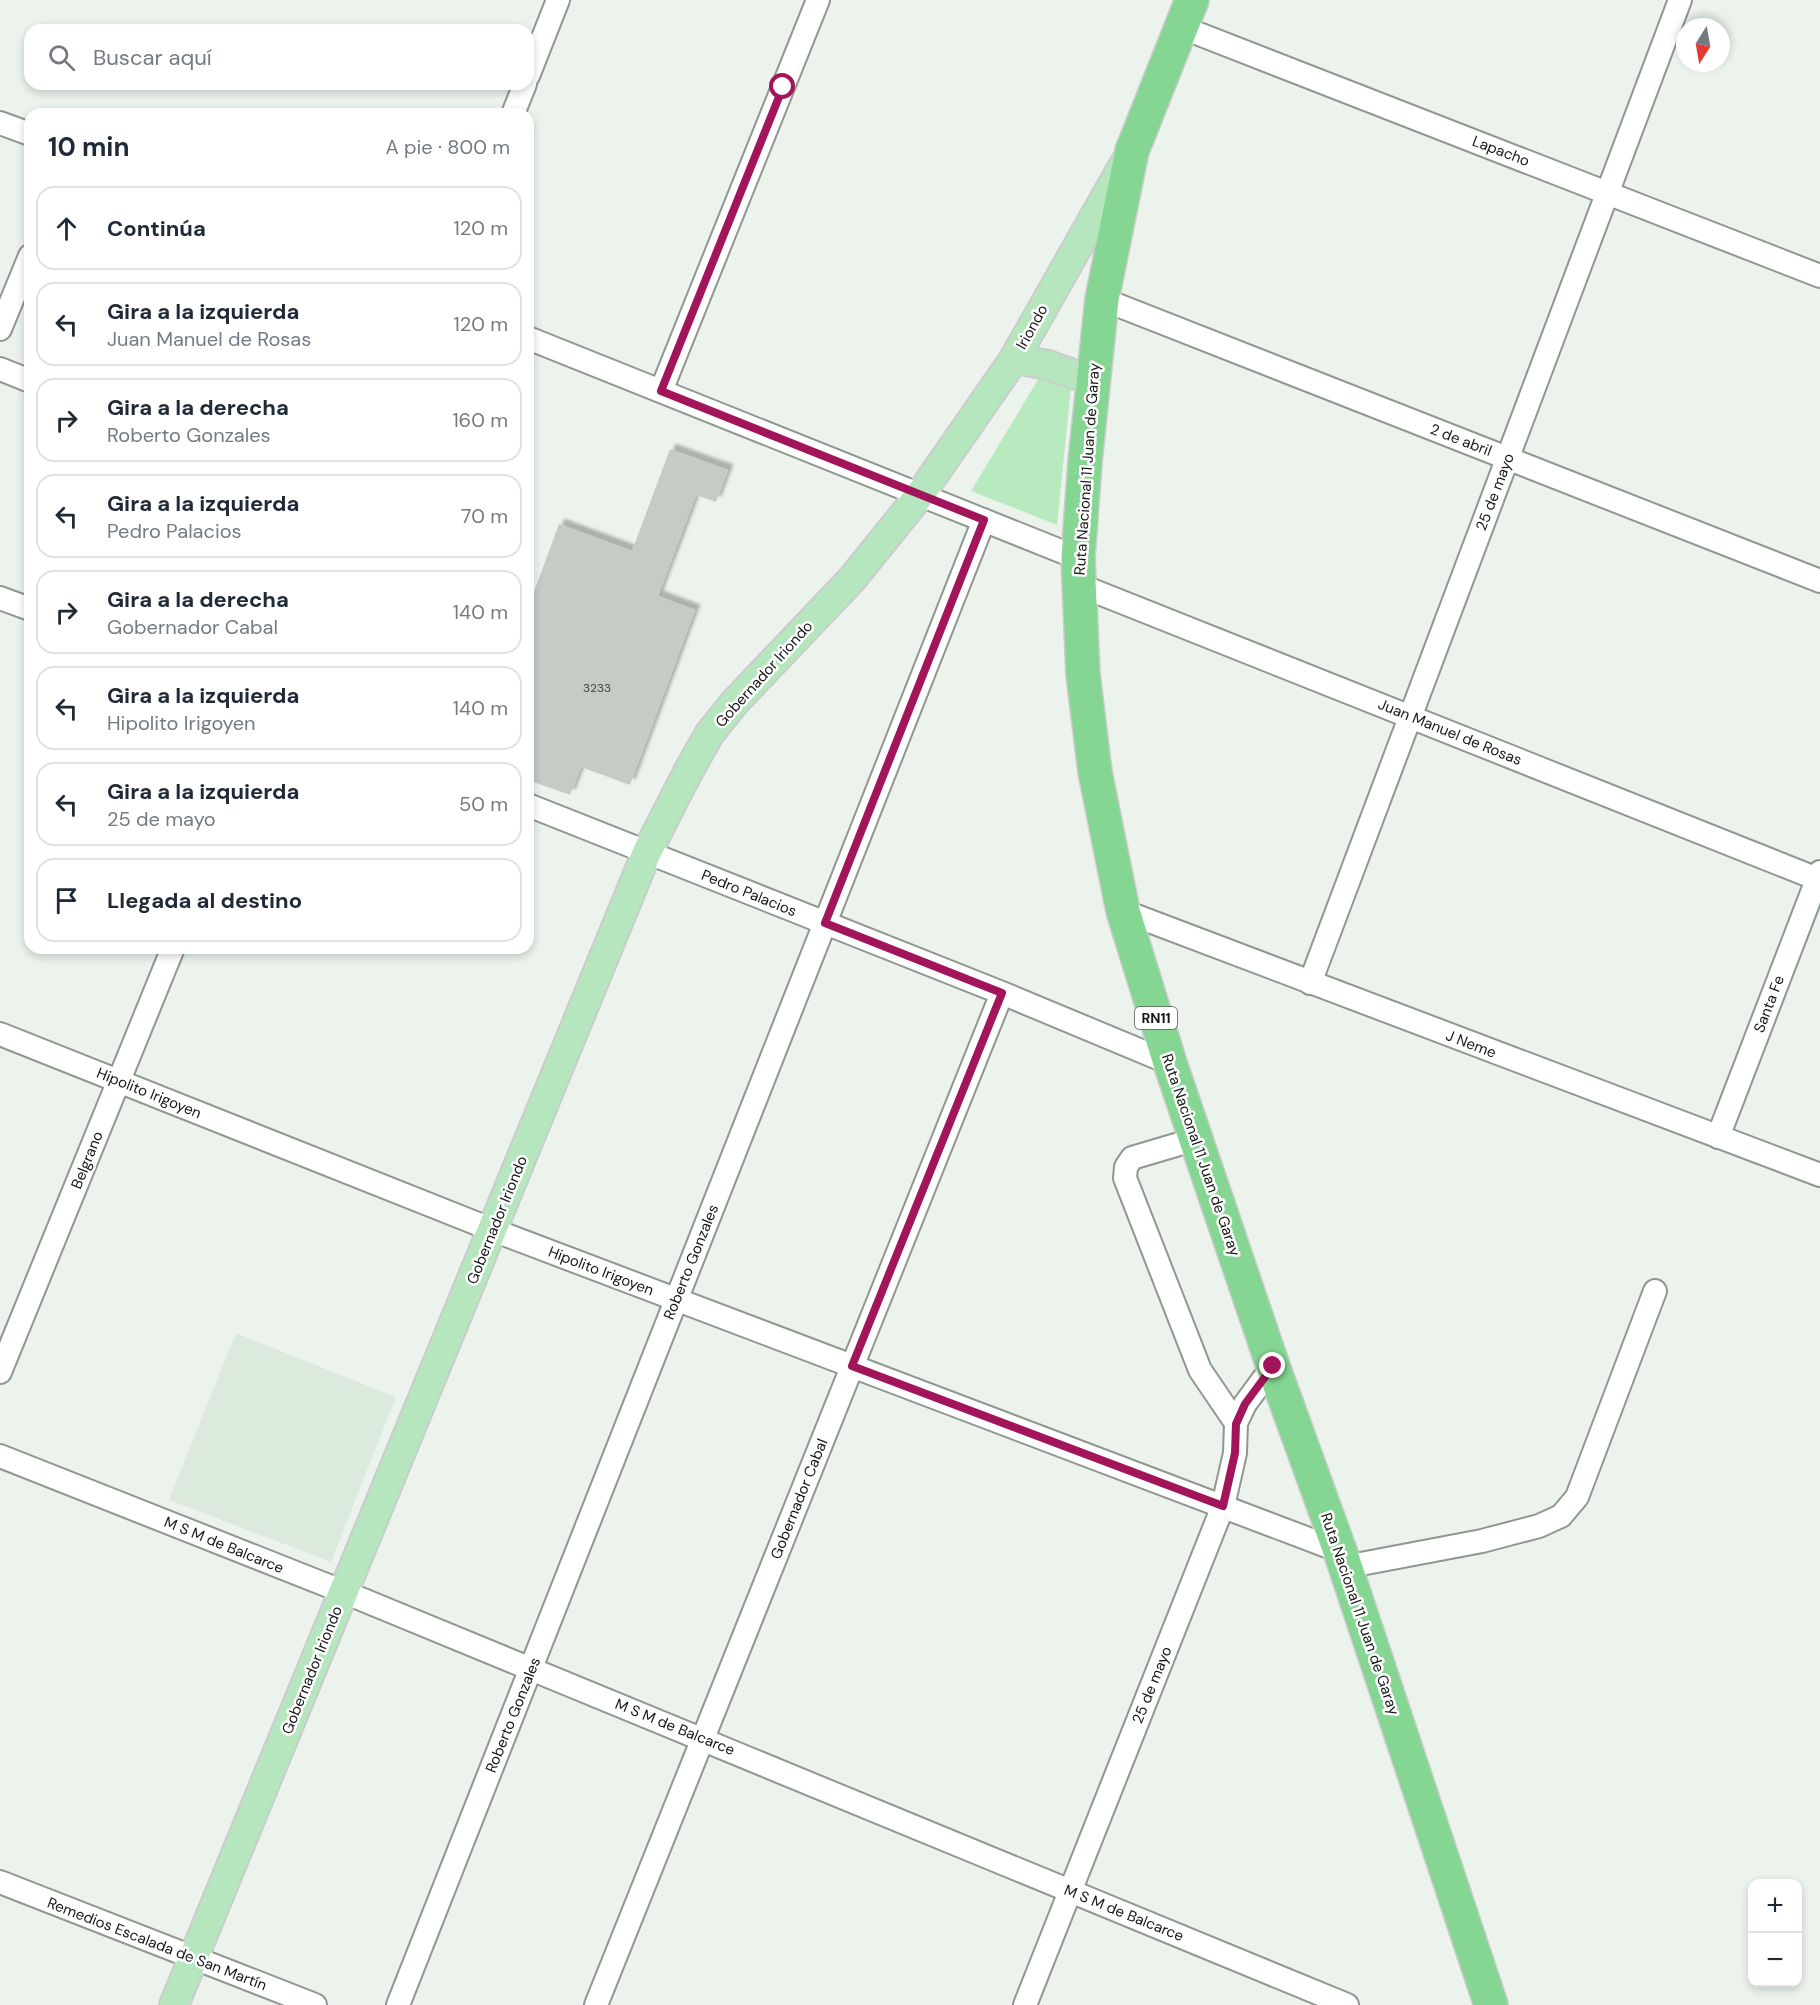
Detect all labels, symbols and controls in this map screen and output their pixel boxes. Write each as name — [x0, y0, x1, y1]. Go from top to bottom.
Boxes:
north arrow — [1676, 18, 1730, 72]
search box — [24, 24, 534, 90]
icon: search — [45, 41, 78, 74]
text: Buscar aquí — [93, 43, 212, 72]
route start — [769, 73, 795, 99]
text: 10 min — [48, 130, 130, 164]
street label: Lapacho — [1470, 131, 1533, 171]
text: A pie · 800 m — [385, 134, 510, 160]
icon: ahead — [50, 212, 83, 245]
text: Continúa — [107, 214, 206, 243]
text: 120 m — [454, 215, 508, 241]
text: Gira a la izquierda — [107, 297, 299, 326]
street label: Iriondo — [1012, 301, 1053, 353]
icon: left — [50, 308, 83, 341]
text: 120 m — [454, 311, 508, 337]
text: Juan Manuel de Rosas — [107, 326, 311, 352]
street label: Ruta Nacional 11 Juan de Garay — [1070, 362, 1104, 576]
text: Gira a la derecha — [107, 393, 289, 422]
icon: right — [50, 404, 83, 437]
text: 160 m — [452, 407, 508, 433]
street label: 2 de abril — [1427, 419, 1495, 461]
text: Roberto Gonzales — [107, 422, 271, 448]
street label: 25 de mayo — [1471, 450, 1519, 534]
text: Gira a la izquierda — [107, 489, 299, 518]
icon: left — [50, 500, 83, 533]
text: 70 m — [461, 503, 508, 529]
text: Pedro Palacios — [107, 518, 242, 544]
text: Gira a la derecha — [107, 585, 289, 614]
icon: right — [50, 596, 83, 629]
text: 140 m — [453, 599, 508, 625]
text: Gobernador Cabal — [107, 614, 278, 640]
street label: Gobernador Iriondo — [711, 616, 817, 732]
house number: 3233 — [583, 680, 611, 696]
text: Gira a la izquierda — [107, 681, 299, 710]
icon: left — [50, 692, 83, 725]
street label: Juan Manuel de Rosas — [1375, 694, 1525, 770]
text: 140 m — [453, 695, 508, 721]
text: Hipolito Irigoyen — [107, 710, 256, 736]
text: Gira a la izquierda — [107, 777, 299, 806]
icon: left — [50, 788, 83, 821]
text: 50 m — [459, 791, 508, 817]
text: 25 de mayo — [107, 806, 216, 832]
street label: Pedro Palacios — [698, 865, 800, 921]
icon: arrive — [50, 884, 83, 917]
text: Llegada al destino — [107, 886, 302, 915]
street label: Santa Fe — [1749, 973, 1789, 1035]
road number: RN11 — [1135, 1007, 1177, 1029]
street label: J Neme — [1443, 1025, 1499, 1063]
street label: Ruta Nacional 11 Juan de Garay — [1157, 1051, 1245, 1259]
street label: Hipolito Irigoyen — [94, 1063, 204, 1123]
street label: Belgrano — [66, 1128, 108, 1192]
street label: Gobernador Iriondo — [462, 1153, 532, 1287]
street label: Roberto Gonzales — [659, 1201, 723, 1323]
street label: Hipolito Irigoyen — [545, 1242, 657, 1300]
route end — [1259, 1352, 1285, 1378]
street label: Gobernador Cabal — [766, 1436, 832, 1562]
street label: Ruta Nacional 11 Juan de Garay — [1316, 1510, 1404, 1718]
street label: M S M de Balcarce — [161, 1512, 287, 1578]
street label: Gobernador Iriondo — [277, 1603, 347, 1737]
street label: 25 de mayo — [1127, 1643, 1177, 1727]
street label: Roberto Gonzales — [481, 1654, 545, 1776]
street label: M S M de Balcarce — [612, 1694, 738, 1760]
map controls — [1748, 1879, 1802, 1987]
button: + — [1748, 1879, 1802, 1933]
street label: M S M de Balcarce — [1061, 1880, 1187, 1946]
street label: Remedios Escalada de San Martín — [44, 1893, 270, 1995]
button: − — [1748, 1933, 1802, 1987]

